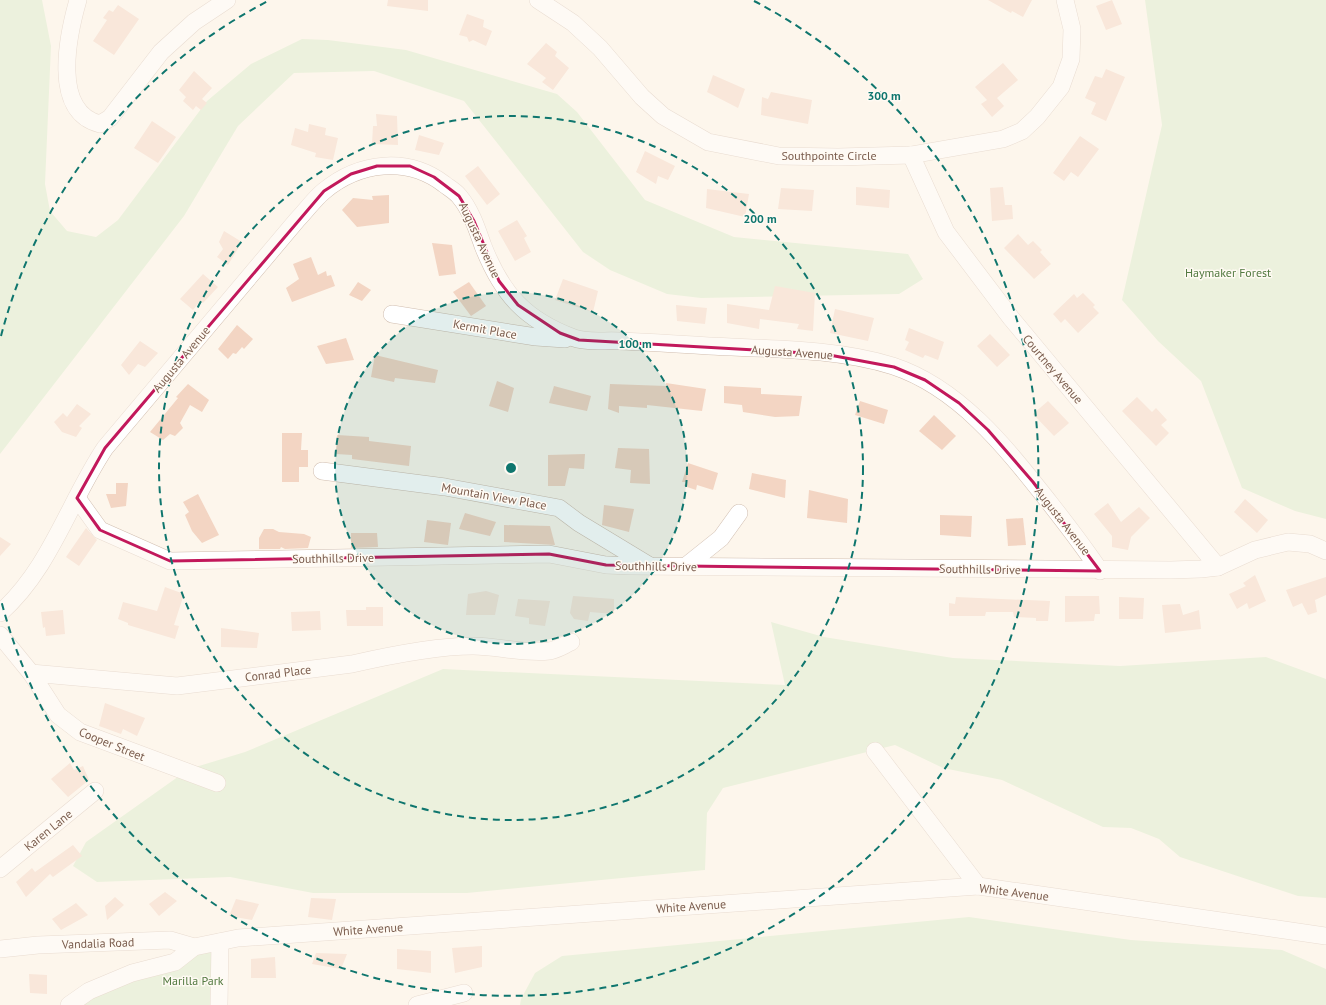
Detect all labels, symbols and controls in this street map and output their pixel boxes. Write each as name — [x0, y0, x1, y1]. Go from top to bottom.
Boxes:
text: 300 m — [867, 88, 901, 103]
street label: Southpointe Circle — [781, 148, 877, 163]
street label: Augusta Avenue — [456, 200, 504, 280]
text: 200 m — [743, 211, 777, 226]
park label: Haymaker Forest — [1185, 265, 1271, 280]
street label: Kermit Place — [452, 316, 518, 342]
street label: Augusta Avenue — [149, 323, 213, 395]
street label: Courtney Avenue — [1020, 331, 1086, 407]
text: 100 m — [618, 336, 652, 351]
street label: Augusta Avenue — [751, 342, 833, 362]
centre of rings — [504, 461, 518, 475]
street label: Mountain View Place — [440, 479, 548, 513]
street label: Augusta Avenue — [1032, 484, 1094, 558]
street label: Southhills Drive — [292, 550, 374, 566]
street label: Southhills Drive — [615, 558, 697, 574]
street label: Southhills Drive — [939, 561, 1021, 577]
street label: Conrad Place — [244, 662, 312, 684]
street label: Cooper Street — [77, 724, 147, 764]
street label: Karen Lane — [21, 806, 75, 854]
street label: White Avenue — [978, 880, 1050, 904]
street label: White Avenue — [656, 896, 726, 916]
street label: White Avenue — [333, 919, 403, 939]
street label: Vandalia Road — [61, 934, 134, 952]
park label: Marilla Park — [163, 973, 224, 988]

